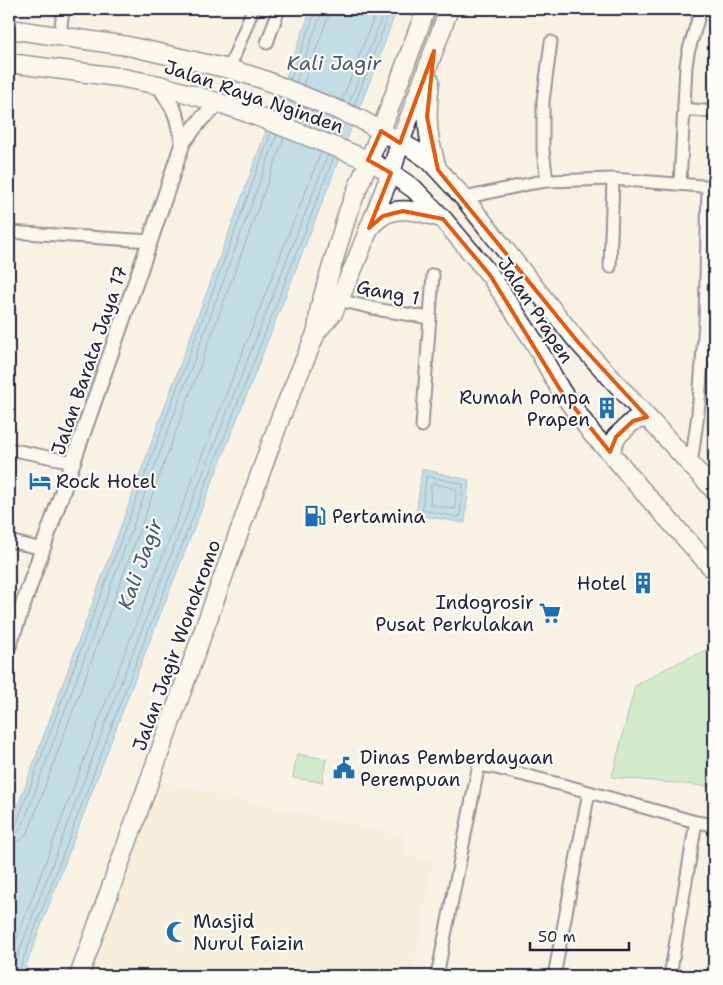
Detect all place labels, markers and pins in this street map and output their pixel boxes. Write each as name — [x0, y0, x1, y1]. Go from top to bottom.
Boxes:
place label: Rumah Pompa Prapen — [459, 385, 590, 432]
building icon: Rumah Pompa Prapen — [594, 395, 620, 421]
hotel icon: Rock Hotel — [27, 468, 53, 494]
place label: Rock Hotel — [56, 469, 156, 494]
fuel station icon: Pertamina — [302, 503, 328, 529]
place label: Pertamina — [332, 504, 426, 529]
building icon: Hotel — [630, 570, 656, 596]
place label: Hotel — [577, 571, 626, 596]
place label: Indogrosir Pusat Perkulakan — [375, 590, 534, 637]
supermarket icon: Indogrosir Pusat Perkulakan — [537, 600, 563, 626]
place label: Dinas Pemberdayaan Perempuan — [360, 745, 553, 792]
public building icon: Dinas Pemberdayaan Perempuan — [331, 755, 357, 781]
place label: Masjid Nurul Faizin — [193, 909, 304, 956]
mosque icon: Masjid Nurul Faizin — [164, 919, 190, 945]

